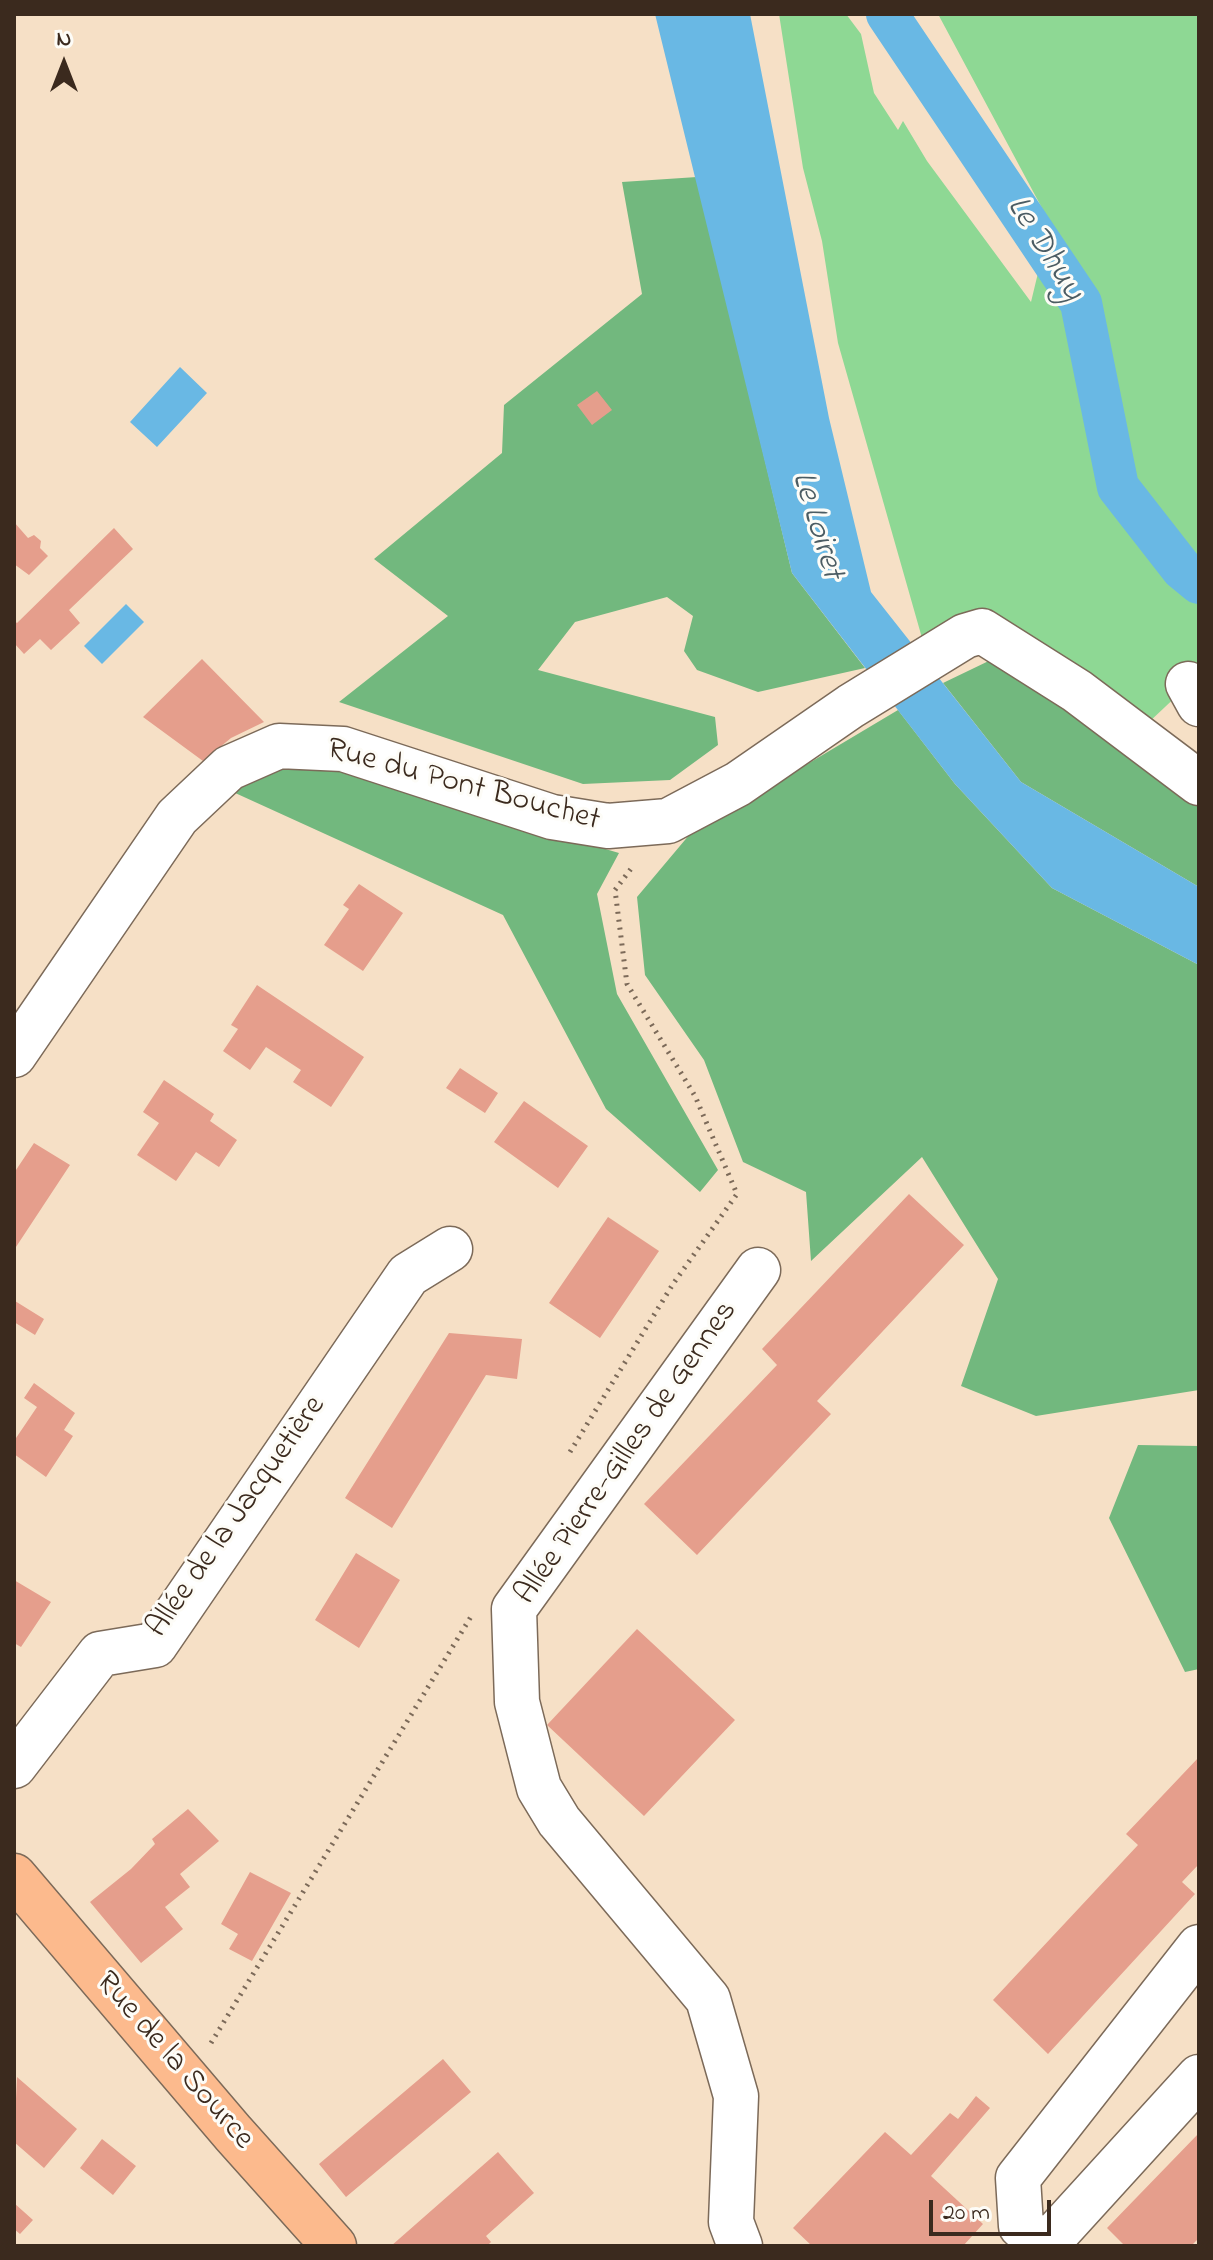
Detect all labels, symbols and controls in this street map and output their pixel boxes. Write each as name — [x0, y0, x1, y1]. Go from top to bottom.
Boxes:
north arrow — [24, 24, 104, 104]
text: N — [57, 24, 71, 56]
water label: Le Dhuy — [995, 190, 1091, 310]
water label: Le Loiret — [779, 467, 851, 585]
street label: Rue du Pont Bouchet — [322, 732, 604, 842]
street label: Allée Pierre-Gilles de Gennes — [508, 1295, 748, 1613]
street label: Allée de la Jacquetière — [140, 1390, 336, 1646]
street label: Rue de la Source — [85, 1965, 261, 2159]
scale bar — [933, 2184, 1055, 2234]
text: 20 m — [943, 2196, 990, 2231]

